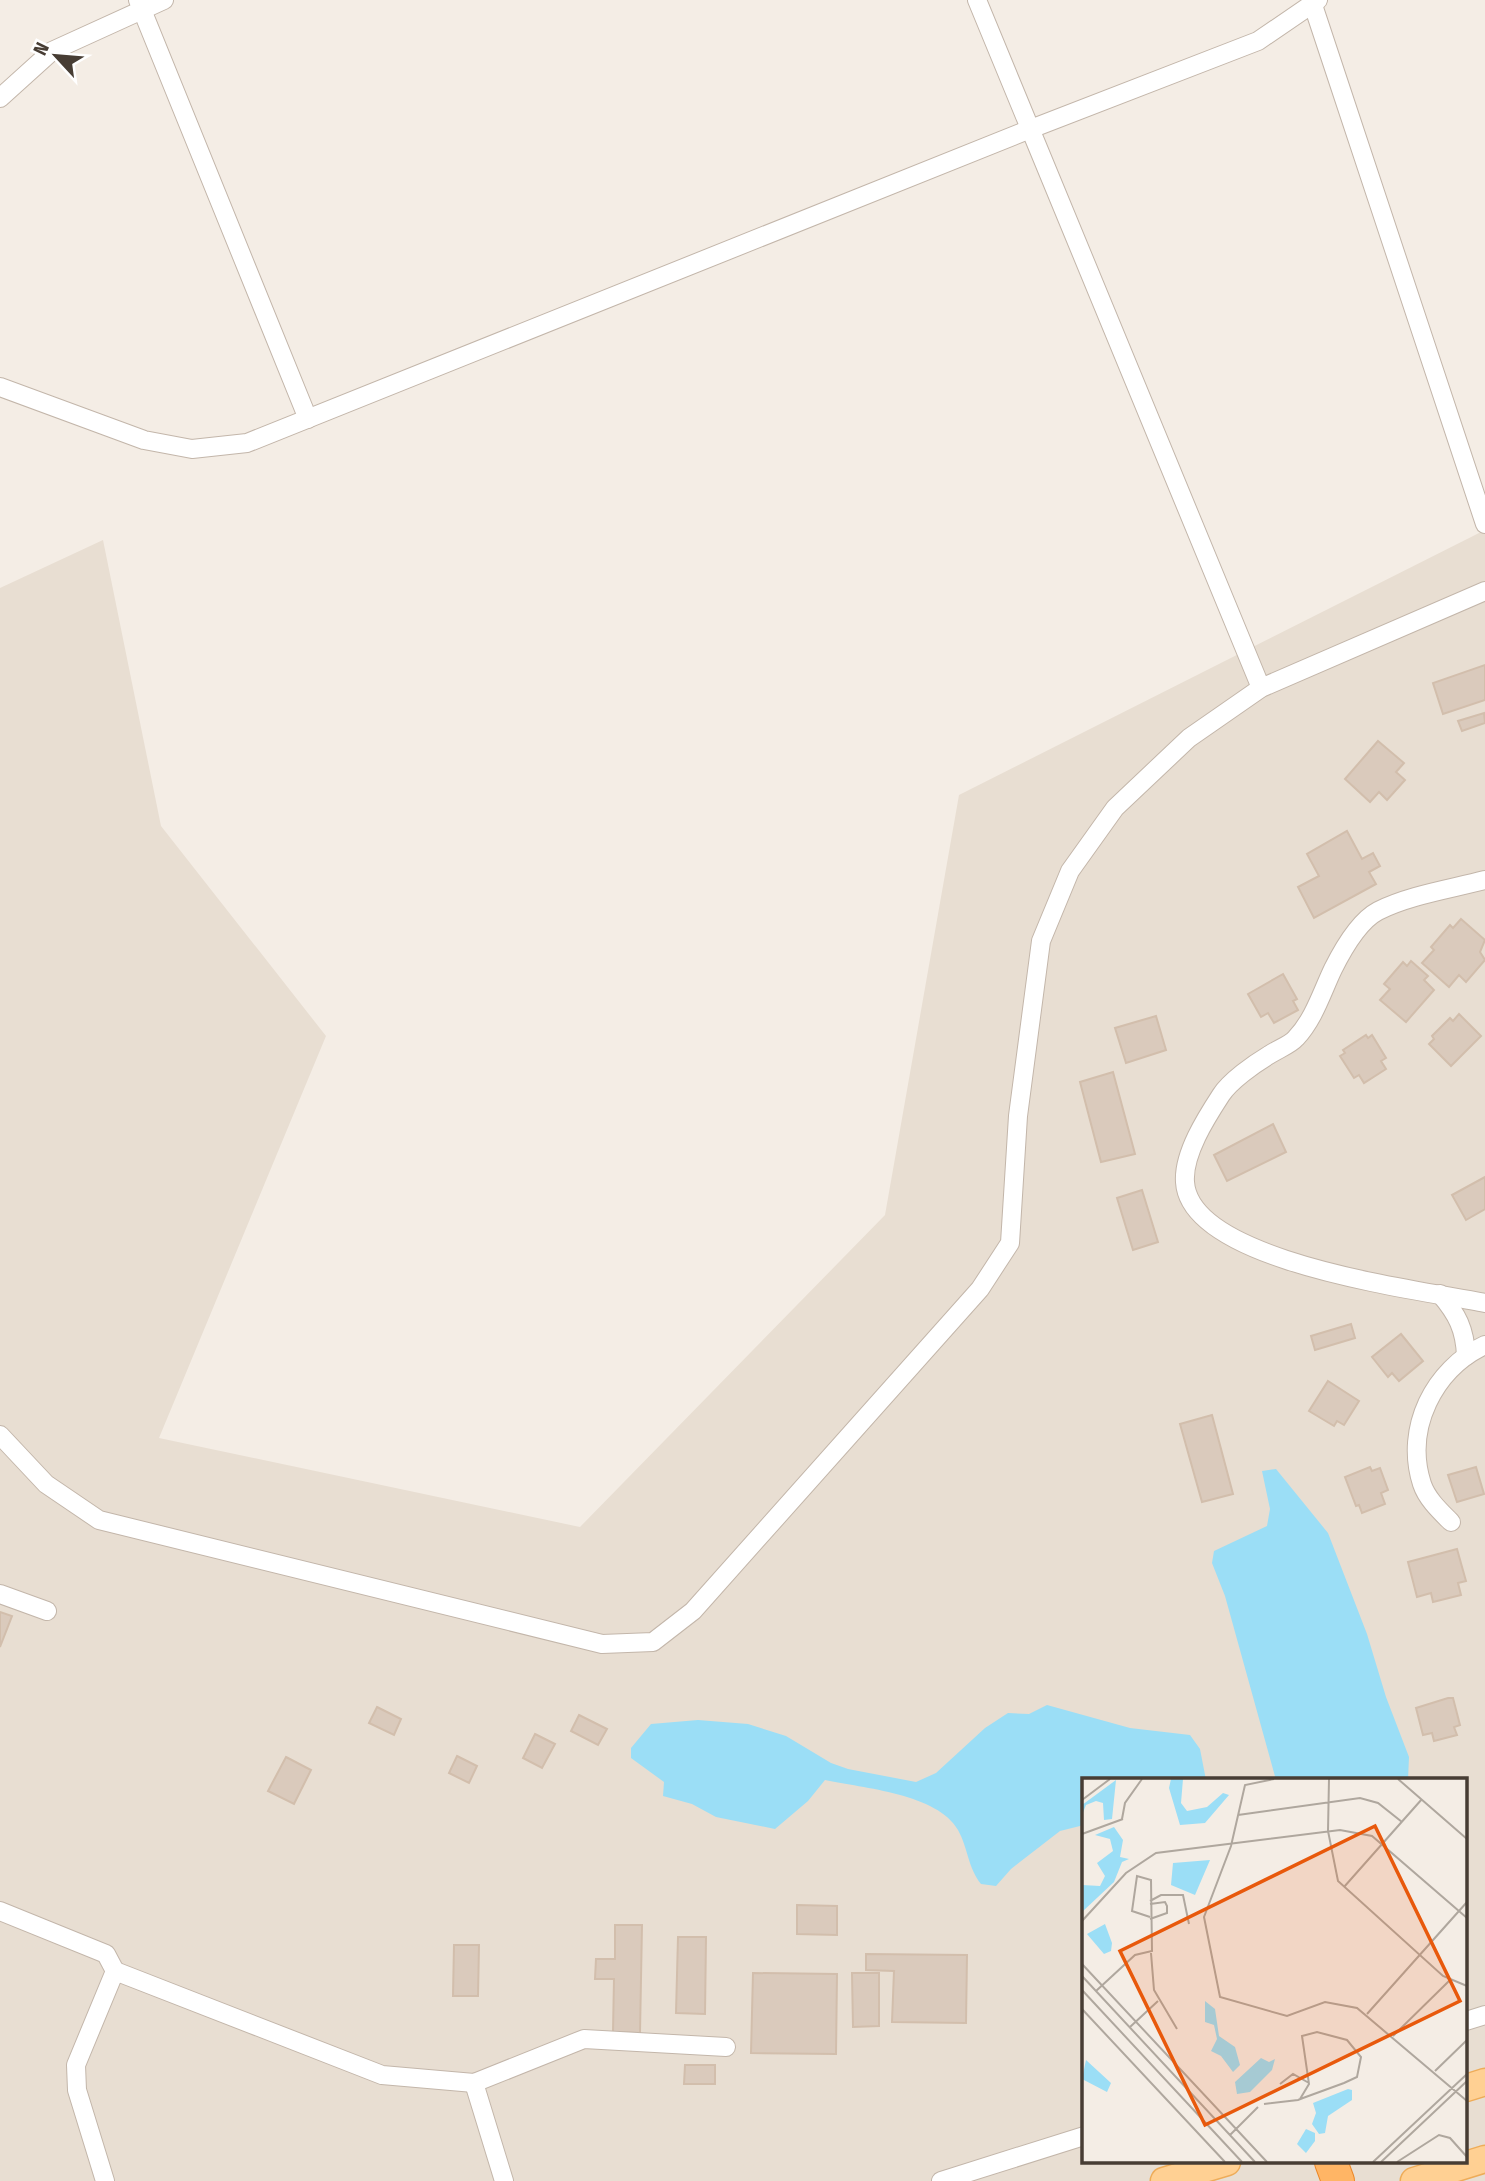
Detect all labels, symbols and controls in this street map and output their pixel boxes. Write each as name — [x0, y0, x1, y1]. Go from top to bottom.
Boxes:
north arrow — [21, 21, 91, 91]
text: N — [28, 39, 54, 59]
inset map — [1082, 1778, 1468, 2164]

